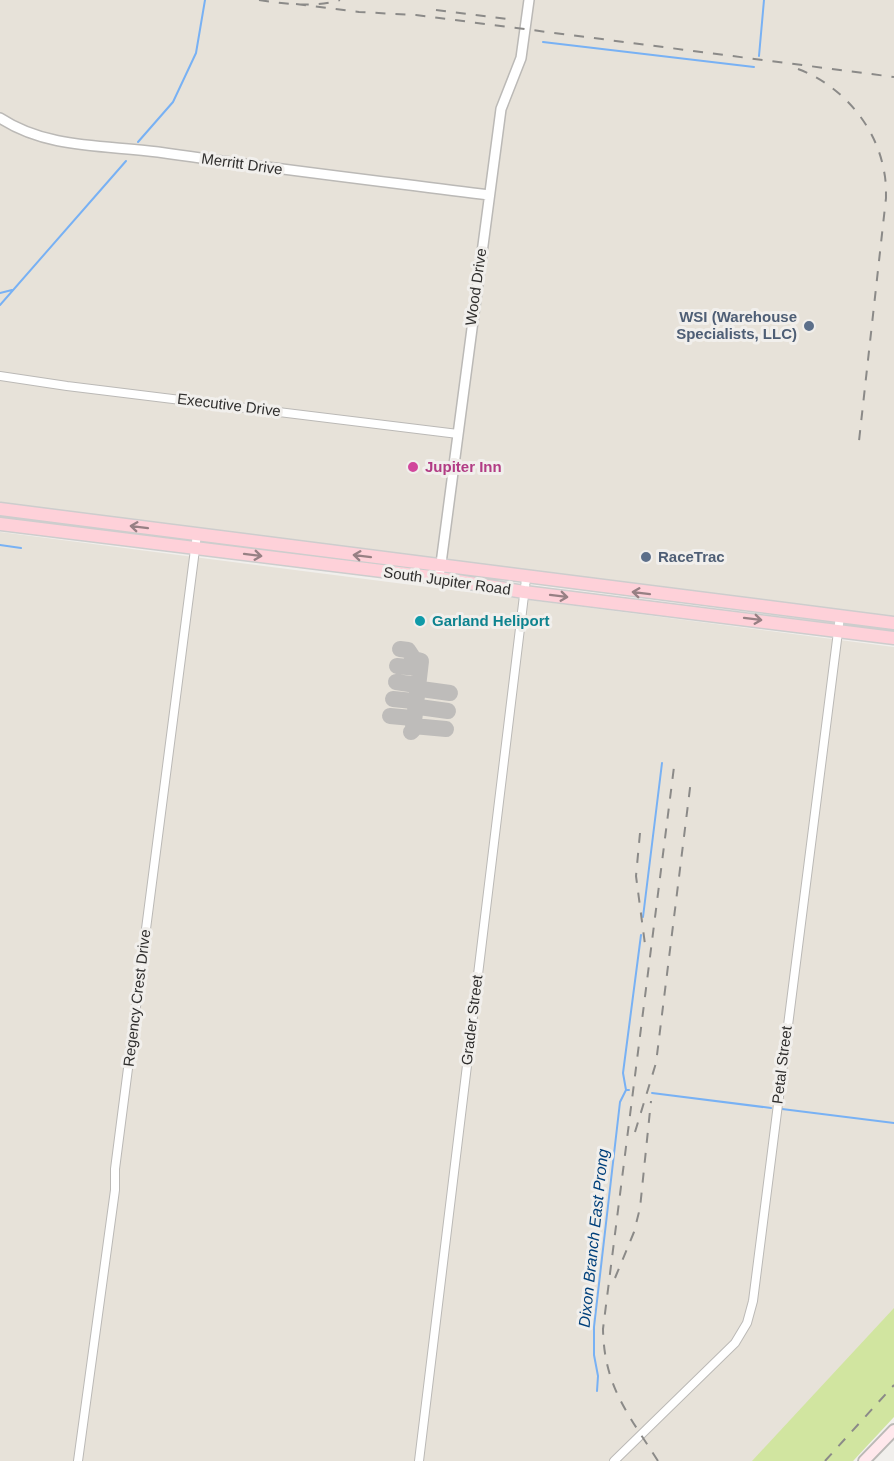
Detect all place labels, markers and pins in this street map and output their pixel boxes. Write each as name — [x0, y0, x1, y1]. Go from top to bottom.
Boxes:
place label: WSI (Warehouse Specialists, LLC) — [676, 308, 797, 342]
marker: WSI (Warehouse Specialists, LLC) — [802, 319, 816, 333]
place label: Jupiter Inn — [425, 458, 502, 475]
marker: Jupiter Inn — [406, 460, 420, 474]
place label: RaceTrac — [658, 548, 725, 565]
marker: RaceTrac — [639, 550, 653, 564]
place label: Garland Heliport — [432, 612, 550, 629]
marker: Garland Heliport — [413, 614, 427, 628]

